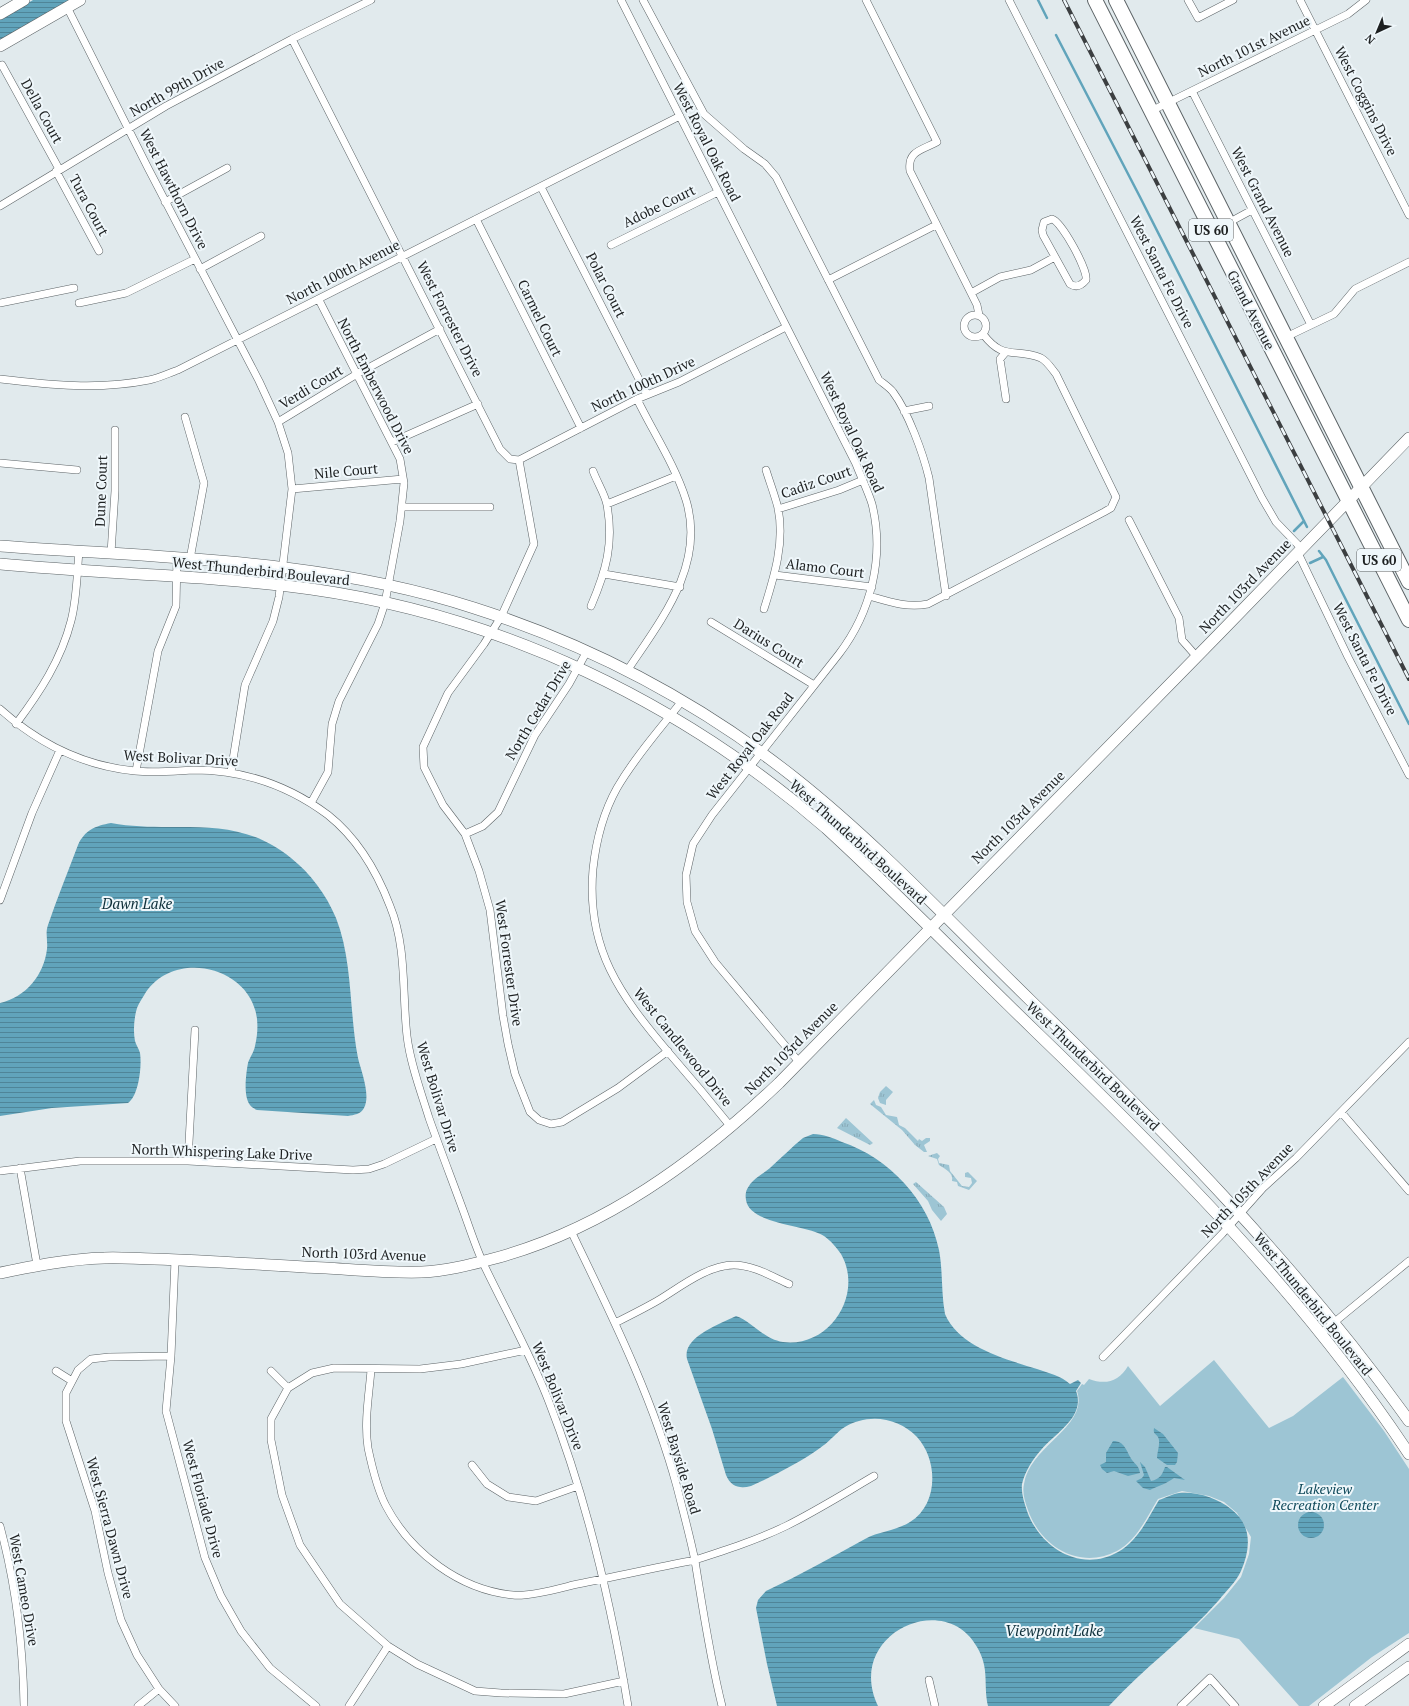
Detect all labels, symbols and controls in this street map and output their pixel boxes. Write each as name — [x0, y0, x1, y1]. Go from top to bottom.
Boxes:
street label: North 101st Avenue — [1194, 10, 1313, 81]
north arrow — [1357, 12, 1397, 52]
text: N — [1362, 31, 1378, 47]
street label: West Coggins Drive — [1331, 43, 1402, 159]
street label: North 99th Drive — [126, 53, 227, 120]
street label: Della Court — [17, 75, 68, 147]
street label: West Royal Oak Road — [669, 79, 746, 205]
street label: West Hawthorn Drive — [136, 125, 213, 252]
street label: West Grand Avenue — [1228, 144, 1299, 260]
street label: Tura Court — [65, 171, 114, 240]
street label: Adobe Court — [619, 180, 699, 231]
street label: West Santa Fe Drive — [1126, 212, 1199, 331]
road number: US 60 — [1189, 219, 1233, 241]
street label: North 100th Avenue — [283, 235, 403, 308]
street label: Polar Court — [582, 249, 631, 321]
street label: West Forrester Drive — [413, 258, 488, 380]
street label: Grand Avenue — [1223, 267, 1280, 353]
street label: Carmel Court — [514, 276, 568, 360]
street label: North Emberwood Drive — [334, 314, 419, 457]
street label: North 100th Drive — [588, 351, 698, 416]
street label: Verdi Court — [275, 360, 347, 413]
street label: West Royal Oak Road — [816, 368, 889, 495]
street label: Dune Court — [90, 454, 111, 527]
street label: Nile Court — [313, 458, 380, 483]
street label: Cadiz Court — [778, 460, 854, 502]
street label: North 103rd Avenue — [1194, 534, 1295, 637]
road number: US 60 — [1357, 549, 1401, 571]
street label: West Thunderbird Boulevard — [171, 552, 351, 589]
street label: Alamo Court — [785, 553, 866, 582]
street label: West Santa Fe Drive — [1329, 599, 1402, 718]
street label: Darius Court — [731, 614, 809, 672]
street label: North Cedar Drive — [500, 656, 575, 763]
street label: West Royal Oak Road — [702, 688, 798, 803]
street label: West Bolivar Drive — [123, 745, 239, 770]
street label: North 103rd Avenue — [967, 766, 1068, 867]
street label: West Thunderbird Boulevard — [786, 775, 931, 909]
water label: Dawn Lake — [101, 893, 173, 913]
street label: West Forrester Drive — [491, 898, 528, 1027]
street label: West Candlewood Drive — [630, 983, 737, 1110]
street label: North 103rd Avenue — [740, 997, 841, 1098]
street label: West Thunderbird Boulevard — [1023, 997, 1164, 1135]
street label: West Bolivar Drive — [413, 1039, 464, 1155]
street label: North 105th Avenue — [1196, 1138, 1297, 1241]
street label: North Whispering Lake Drive — [131, 1139, 313, 1164]
street label: West Thunderbird Boulevard — [1250, 1228, 1377, 1379]
street label: North 103rd Avenue — [301, 1242, 427, 1265]
street label: West Bolivar Drive — [528, 1339, 589, 1453]
street label: West Bayside Road — [653, 1399, 706, 1516]
street label: West Floriade Drive — [179, 1438, 228, 1560]
street label: West Sierra Dawn Drive — [82, 1455, 139, 1601]
park label: Lakeview Recreation Center — [1271, 1479, 1379, 1514]
street label: West Cameo Drive — [5, 1532, 44, 1648]
water label: Viewpoint Lake — [1005, 1620, 1103, 1640]

